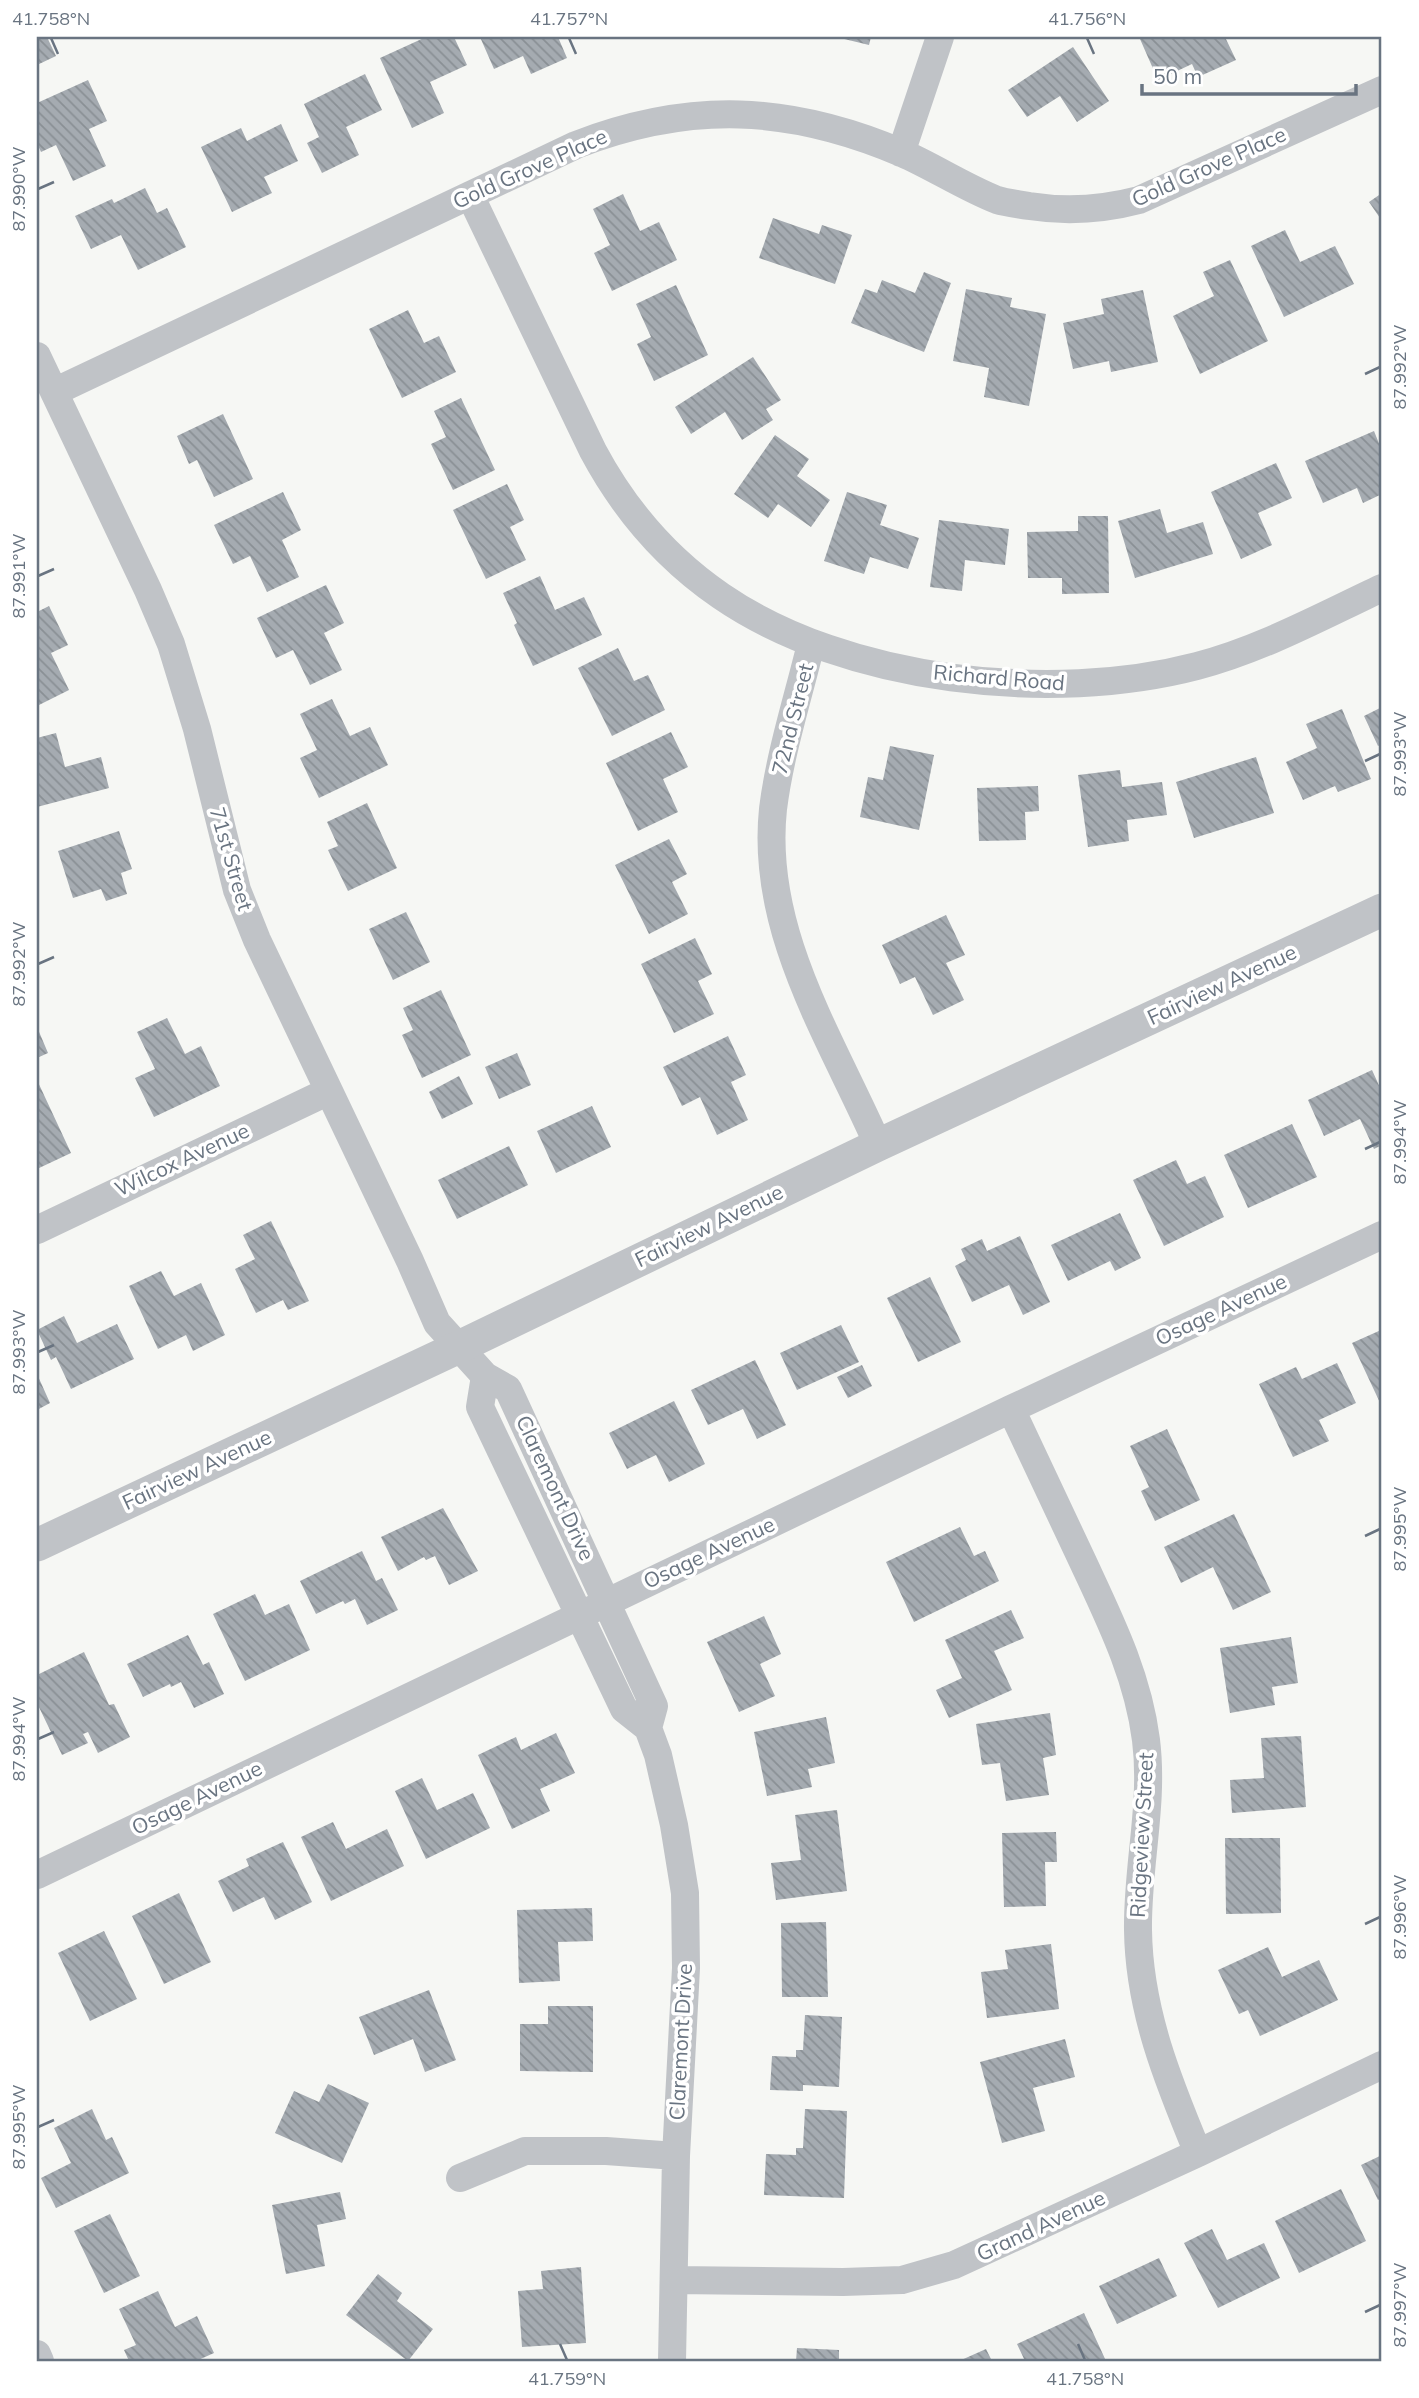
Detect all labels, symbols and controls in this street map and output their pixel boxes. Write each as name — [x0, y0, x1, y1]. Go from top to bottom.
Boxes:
text: 41.758°N — [12, 7, 90, 30]
text: 41.757°N — [530, 7, 608, 30]
text: 41.756°N — [1048, 7, 1126, 30]
scale bar — [1142, 52, 1356, 96]
text: 50 m — [1153, 63, 1202, 89]
street label: Gold Grove Place — [1128, 120, 1290, 212]
street label: Gold Grove Place — [449, 122, 611, 214]
text: 87.990°W — [7, 146, 30, 232]
text: 87.992°W — [1388, 324, 1411, 410]
text: 87.991°W — [7, 533, 30, 619]
street label: Richard Road — [932, 658, 1066, 696]
street label: 72nd Street — [766, 660, 818, 777]
text: 87.993°W — [1388, 711, 1411, 797]
street label: 71st Street — [205, 804, 259, 913]
text: 87.992°W — [7, 921, 30, 1007]
street label: Fairview Avenue — [1143, 938, 1300, 1030]
text: 87.994°W — [1388, 1099, 1411, 1185]
street label: Wilcox Avenue — [110, 1117, 253, 1202]
street label: Fairview Avenue — [630, 1178, 787, 1272]
street label: Osage Avenue — [1151, 1267, 1290, 1351]
text: 87.993°W — [7, 1309, 30, 1395]
street label: Claremont Drive — [511, 1411, 601, 1564]
street label: Fairview Avenue — [118, 1423, 275, 1515]
text: 87.995°W — [1388, 1486, 1411, 1572]
street label: Osage Avenue — [639, 1510, 778, 1594]
text: 87.994°W — [7, 1696, 30, 1782]
street label: Ridgeview Street — [1124, 1752, 1158, 1918]
street label: Osage Avenue — [127, 1754, 266, 1840]
text: 87.996°W — [1388, 1874, 1411, 1960]
street label: Claremont Drive — [663, 1963, 697, 2121]
text: 87.995°W — [7, 2084, 30, 2170]
street label: Grand Avenue — [972, 2184, 1109, 2266]
text: 87.997°W — [1388, 2262, 1411, 2348]
text: 41.759°N — [528, 2367, 606, 2390]
text: 41.758°N — [1046, 2367, 1124, 2390]

